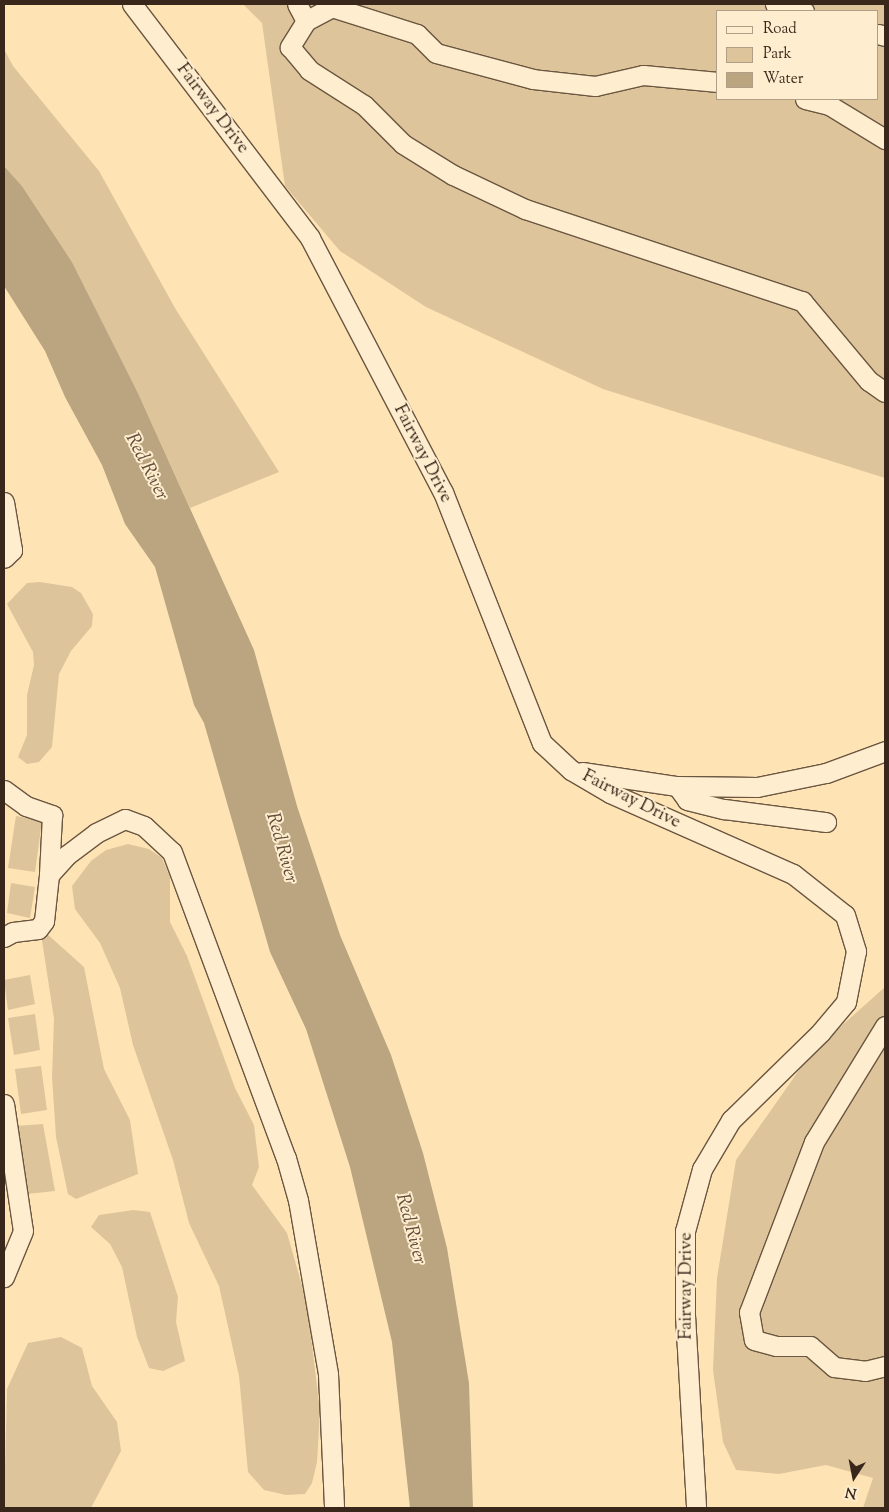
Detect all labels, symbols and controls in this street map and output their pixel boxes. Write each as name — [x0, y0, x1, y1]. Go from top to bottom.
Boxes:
legend — [716, 10, 879, 100]
text: Road — [763, 19, 797, 40]
text: Park — [763, 44, 792, 65]
street label: Fairway Drive — [171, 60, 253, 158]
text: Water — [763, 69, 803, 90]
street label: Fairway Drive — [388, 401, 456, 507]
water label: Red River — [119, 430, 173, 504]
street label: Fairway Drive — [578, 766, 684, 834]
water label: Red River — [260, 810, 302, 886]
water label: Red River — [390, 1191, 430, 1267]
street label: Fairway Drive — [676, 1232, 698, 1340]
north arrow — [829, 1452, 879, 1502]
text: N — [844, 1481, 859, 1503]

